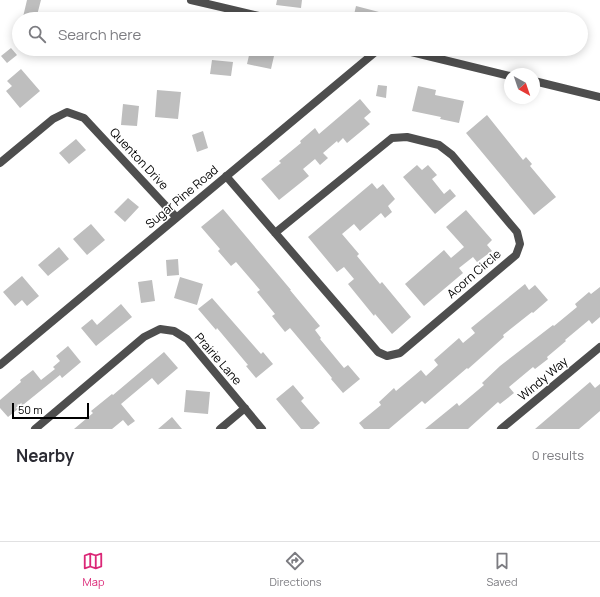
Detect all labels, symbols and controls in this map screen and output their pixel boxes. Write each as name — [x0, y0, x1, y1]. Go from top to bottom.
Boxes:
search box — [12, 12, 588, 56]
icon: search — [26, 23, 48, 45]
text: Search here — [58, 24, 141, 45]
north arrow — [504, 68, 540, 104]
street label: Quenton Drive — [106, 124, 173, 193]
street label: Sugar Pine Road — [142, 161, 222, 232]
street label: Acorn Circle — [443, 245, 504, 302]
street label: Prairie Lane — [191, 329, 246, 388]
street label: Windy Way — [514, 352, 572, 404]
scale bar — [12, 401, 89, 420]
text: 50 m — [18, 402, 43, 417]
text: Nearby — [16, 444, 74, 467]
text: 0 results — [532, 446, 584, 464]
tab: Map — [82, 550, 104, 589]
tab: Directions — [269, 550, 322, 589]
tab: Saved — [487, 550, 518, 589]

